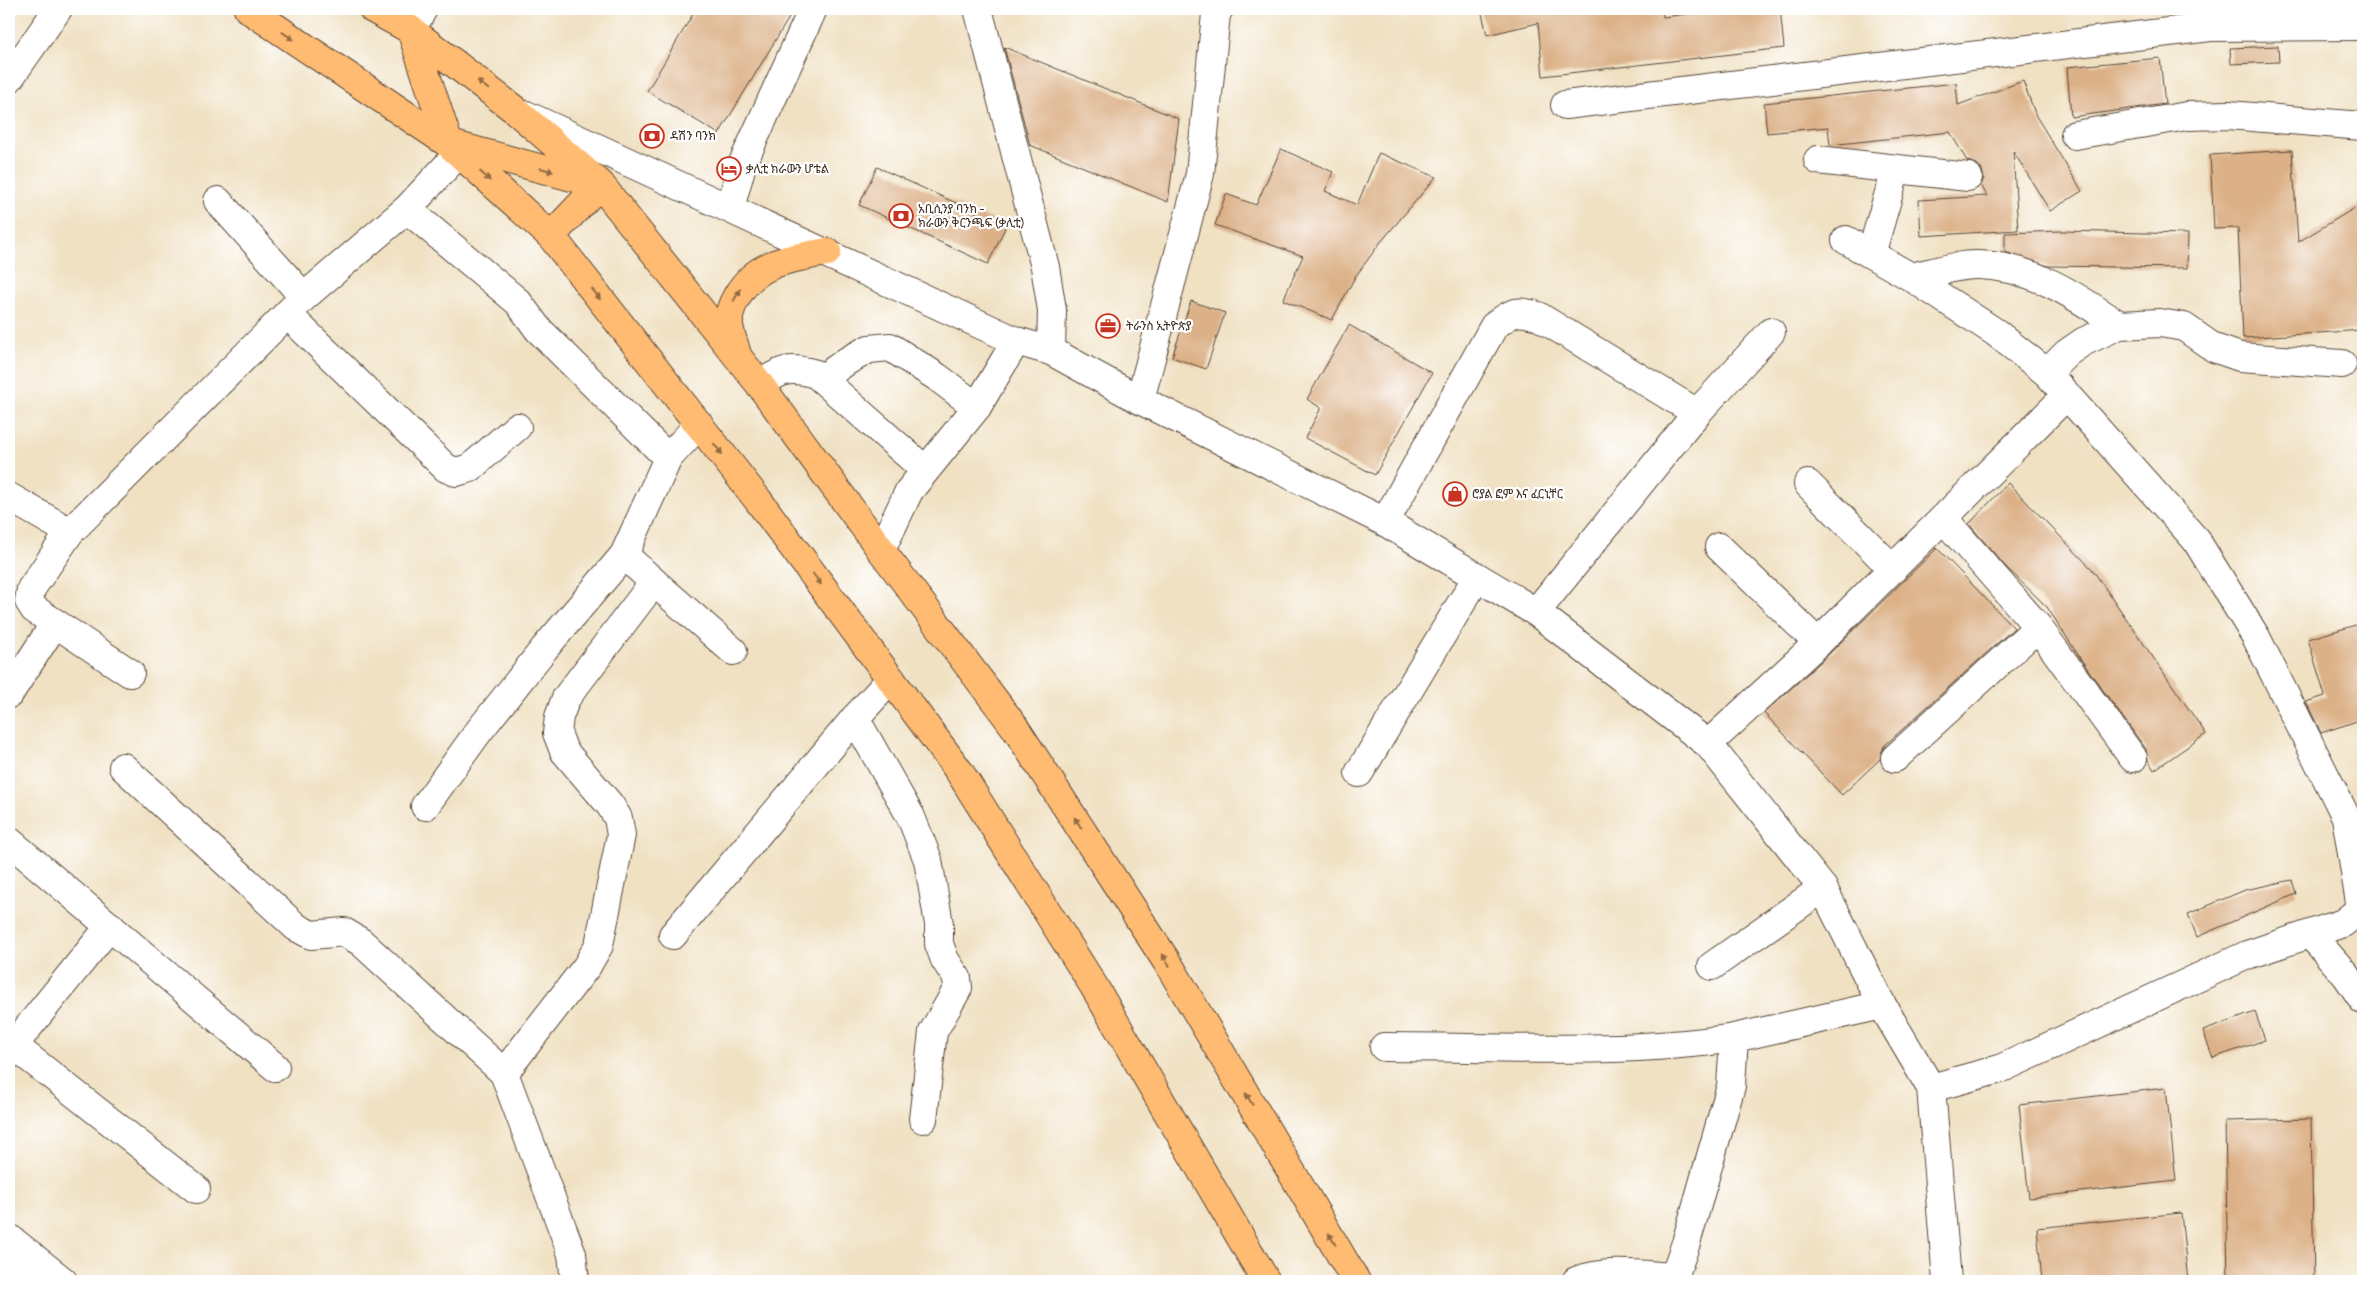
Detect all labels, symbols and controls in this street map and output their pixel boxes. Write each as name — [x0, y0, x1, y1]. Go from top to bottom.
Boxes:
one-way arrow — [282, 31, 295, 41]
one-way arrow — [477, 80, 490, 91]
bank icon: ዳሽን ባንክ — [639, 123, 665, 149]
place label: ዳሽን ባንክ — [670, 129, 716, 144]
hotel icon: ቃሊቲ ክራውን ሆቴል — [716, 156, 742, 182]
place label: ቃሊቲ ክራውን ሆቴል — [746, 162, 829, 177]
one-way arrow — [539, 166, 554, 174]
one-way arrow — [479, 170, 491, 182]
place label: አቢሲንያ ባንክ - ክራውን ቅርንጫፍ (ቃሊቲ) — [918, 202, 1025, 231]
bank icon: አቢሲንያ ባንክ - ክራውን ቅርንጫፍ (ቃሊቲ) — [888, 203, 914, 229]
one-way arrow — [591, 287, 602, 300]
one-way arrow — [733, 288, 742, 301]
office icon: ትራንስ ኢትዮጵያ — [1095, 313, 1121, 339]
place label: ትራንስ ኢትዮጵያ — [1126, 319, 1192, 334]
one-way arrow — [713, 442, 724, 455]
shop icon: ሮያል ፎም እና ፈርኒቸር — [1442, 481, 1468, 507]
place label: ሮያል ፎም እና ፈርኒቸር — [1472, 487, 1563, 502]
one-way arrow — [811, 572, 822, 585]
one-way arrow — [1073, 817, 1082, 830]
one-way arrow — [1161, 953, 1170, 966]
one-way arrow — [1244, 1093, 1253, 1106]
one-way arrow — [1327, 1233, 1336, 1246]

